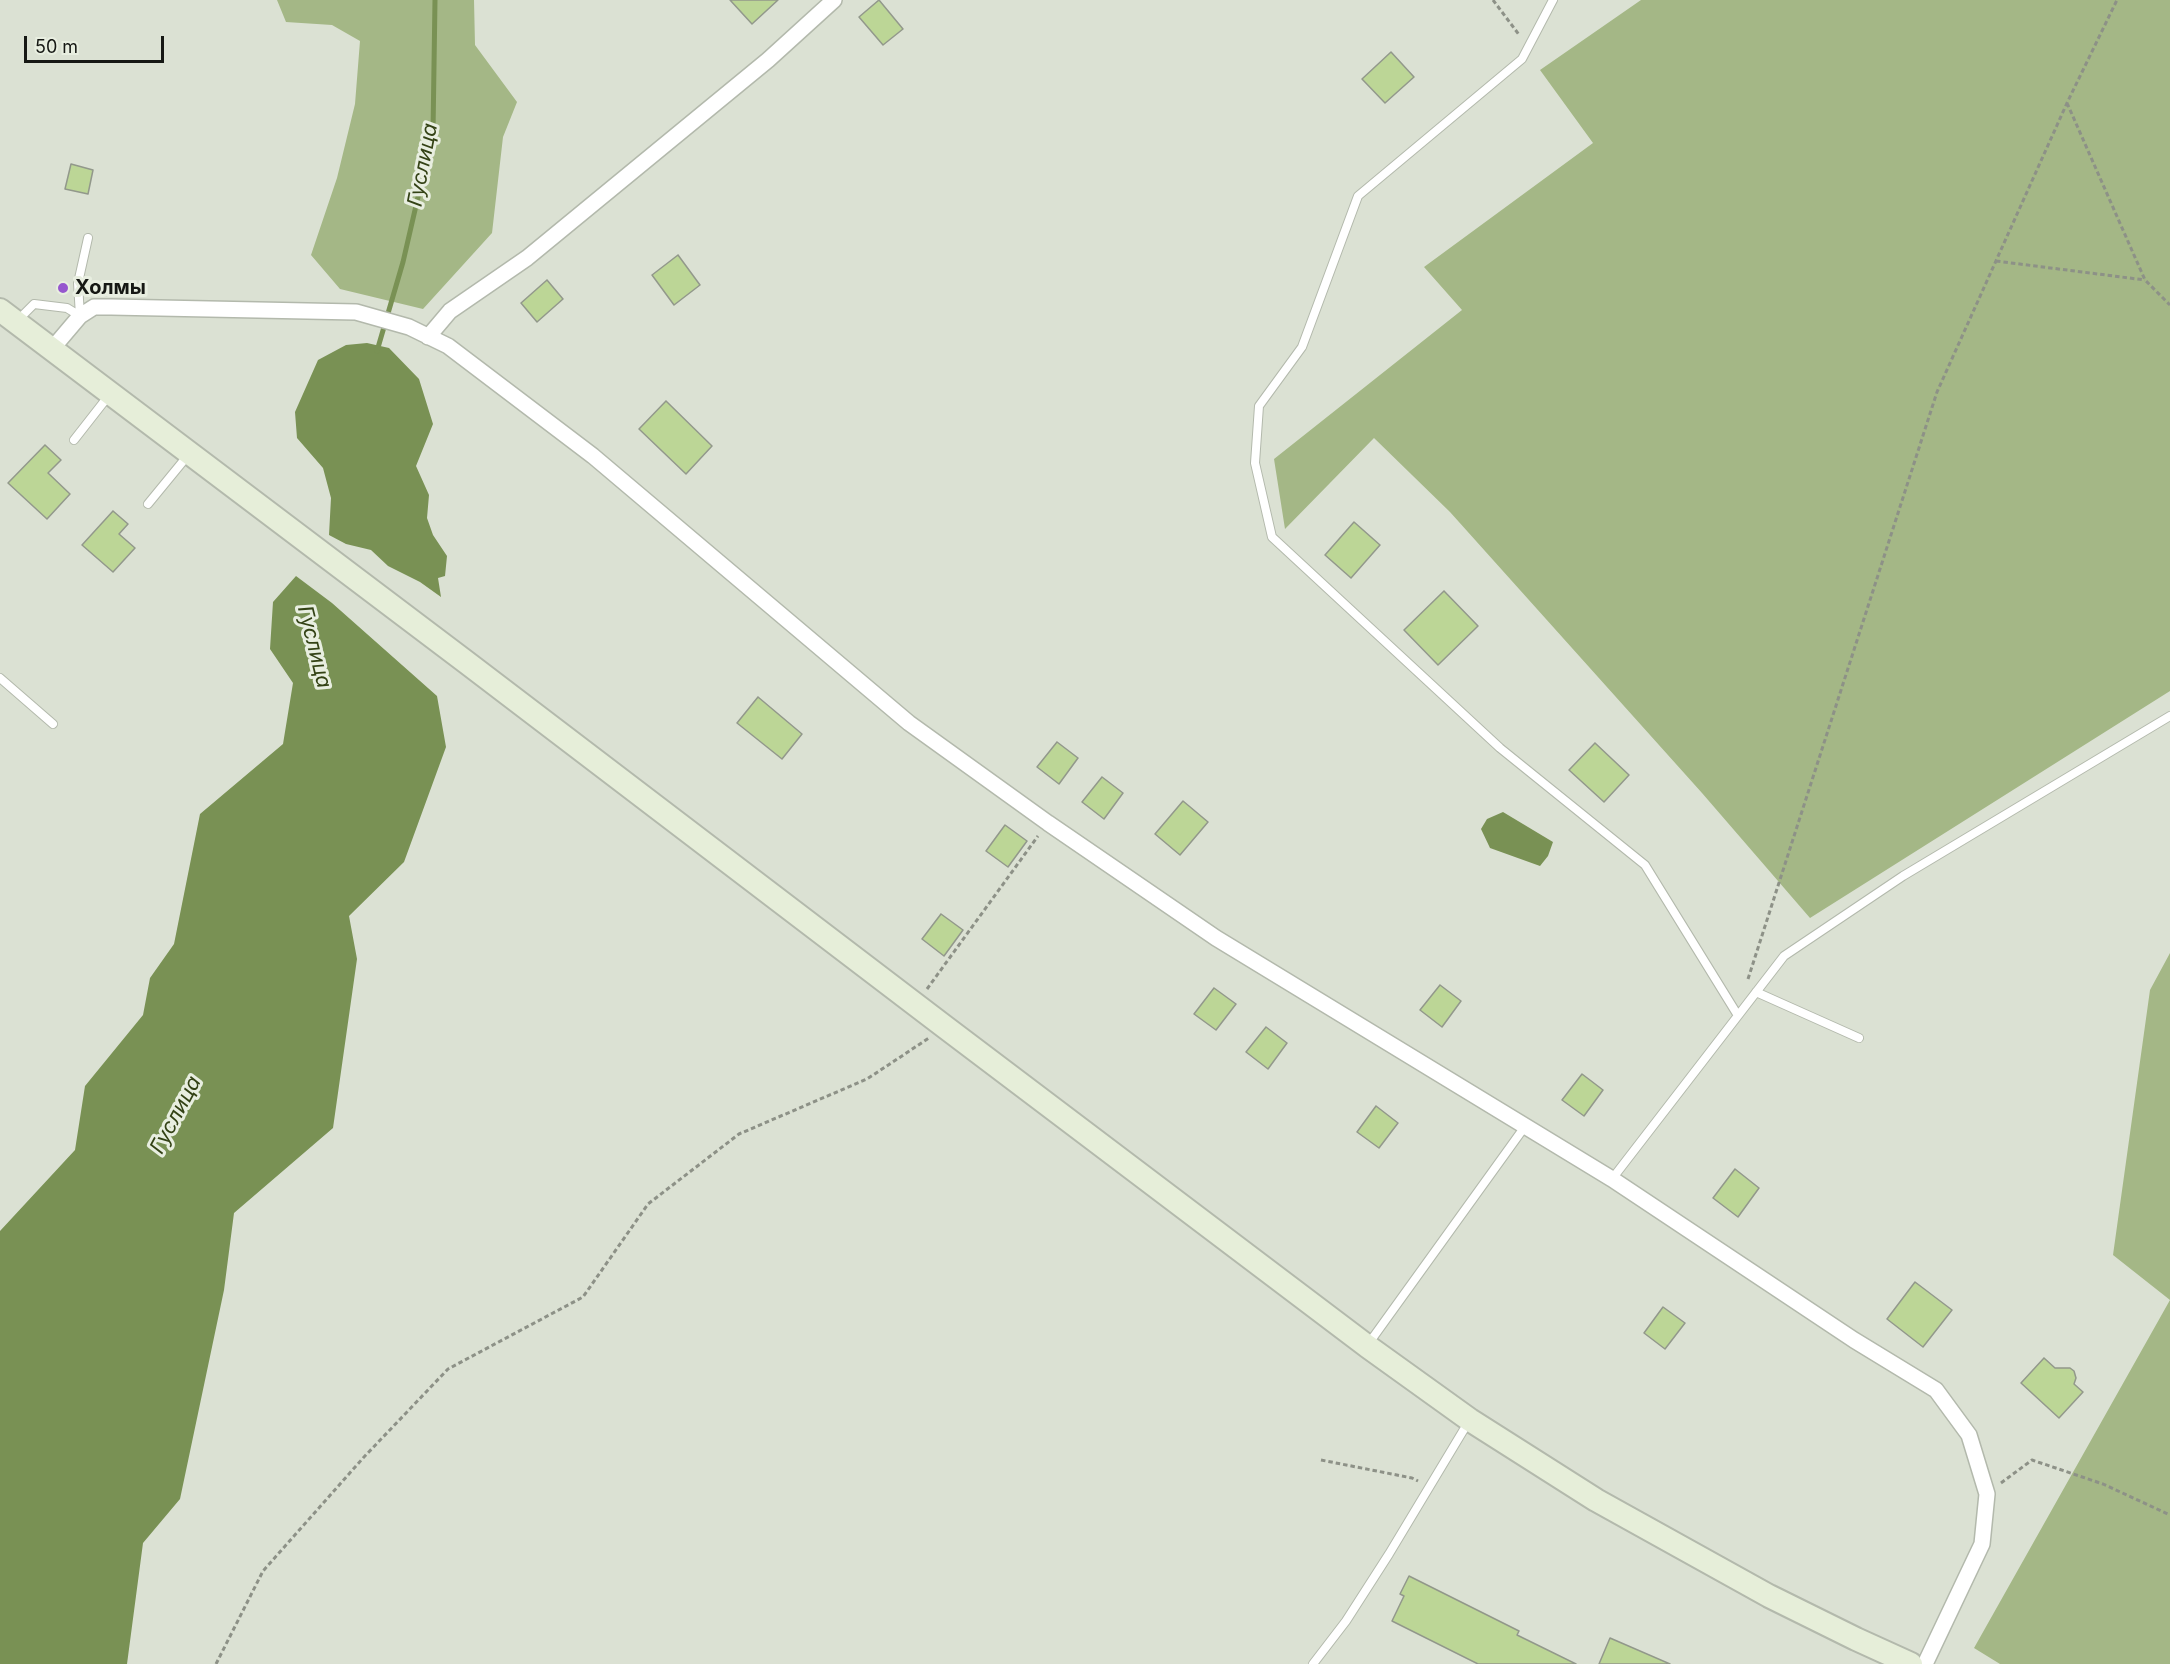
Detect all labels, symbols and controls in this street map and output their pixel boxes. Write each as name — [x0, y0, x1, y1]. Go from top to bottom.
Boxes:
scale bar — [27, 24, 166, 62]
text: 50 m — [35, 36, 78, 57]
water label: Гуслица — [403, 121, 443, 209]
place label: Холмы — [75, 276, 146, 300]
marker: Холмы — [56, 281, 70, 295]
water label: Гуслица — [292, 603, 336, 691]
water label: Гуслица — [145, 1072, 207, 1158]

